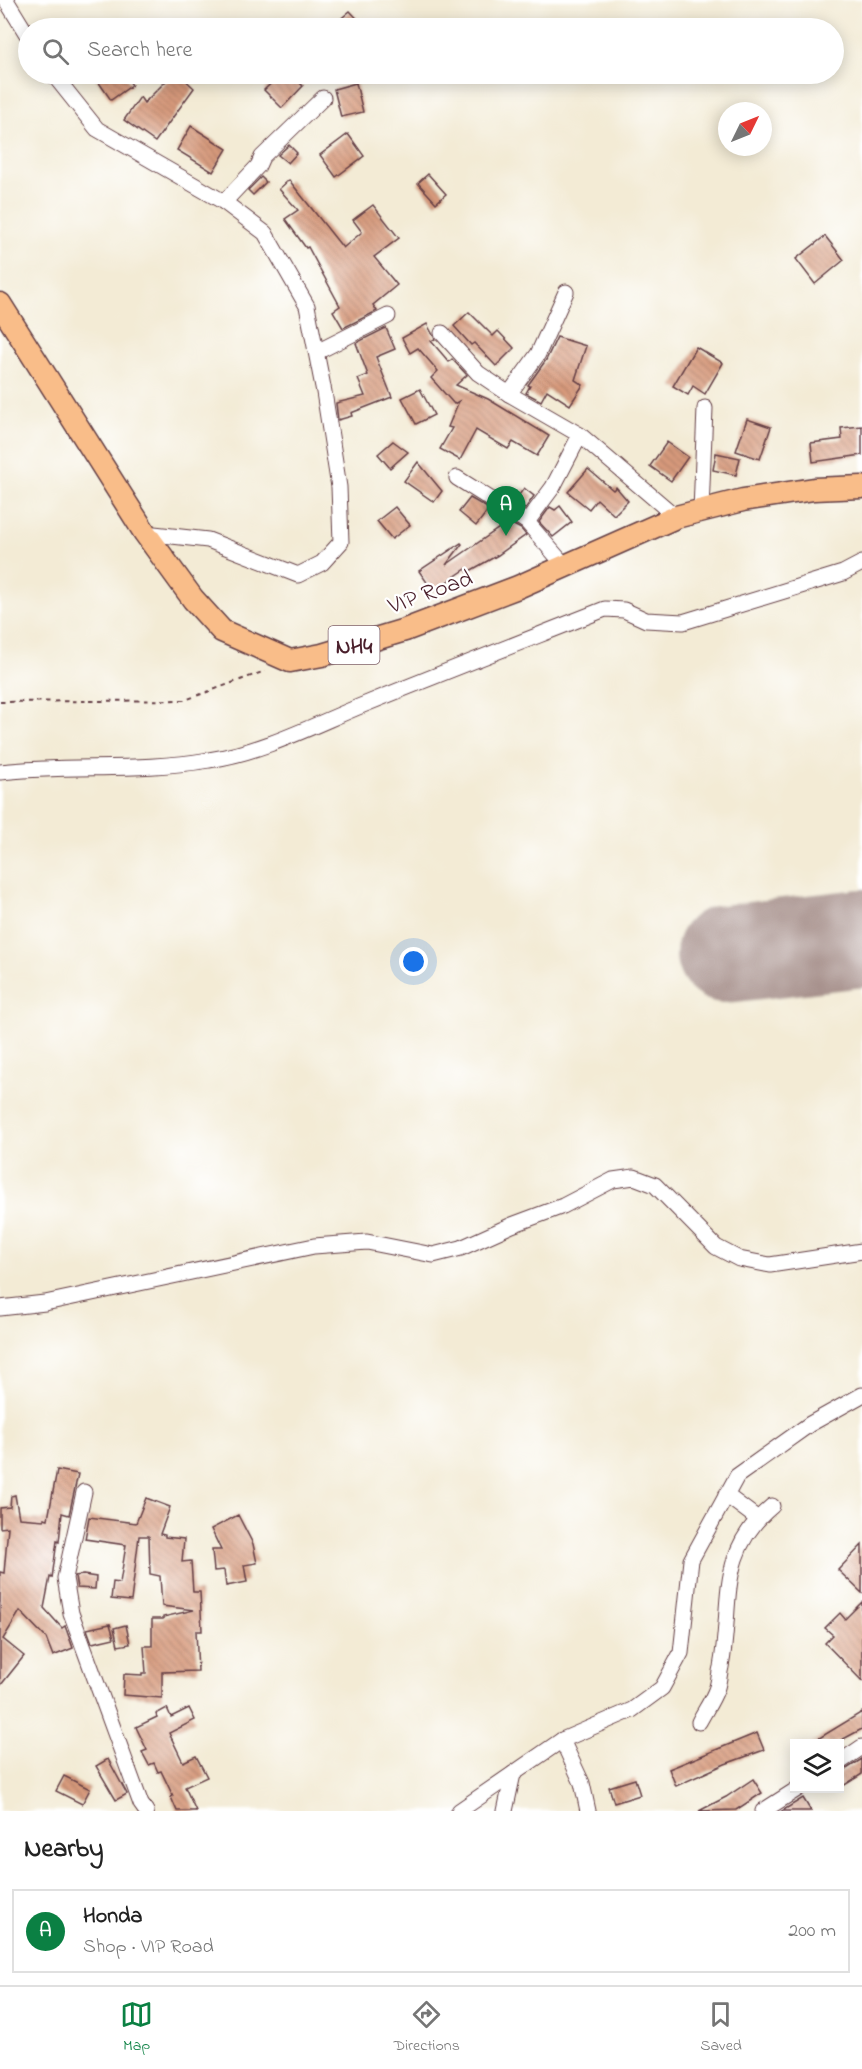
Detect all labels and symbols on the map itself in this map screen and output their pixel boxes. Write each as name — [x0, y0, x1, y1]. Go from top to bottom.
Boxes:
north arrow — [718, 102, 772, 156]
pin: A — [486, 486, 526, 536]
street label: VIP Road — [383, 562, 478, 625]
road number: NH4 — [328, 626, 380, 664]
your location — [399, 947, 428, 976]

